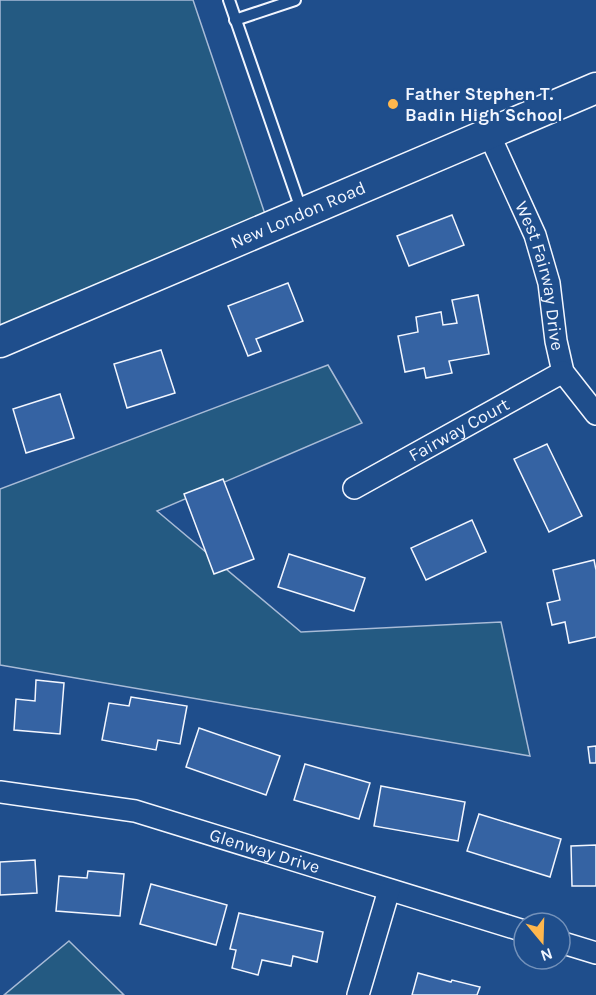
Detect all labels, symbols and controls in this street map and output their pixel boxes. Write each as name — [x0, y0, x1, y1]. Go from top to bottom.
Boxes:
place label: Father Stephen T. Badin High School — [405, 83, 563, 126]
marker: Father Stephen T. Badin High School — [386, 97, 400, 111]
street label: New London Road — [227, 176, 369, 254]
street label: West Fairway Drive — [510, 198, 569, 353]
street label: Fairway Court — [405, 393, 513, 466]
street label: Glenway Drive — [207, 824, 323, 878]
north arrow — [512, 911, 572, 971]
text: N — [538, 944, 555, 966]

